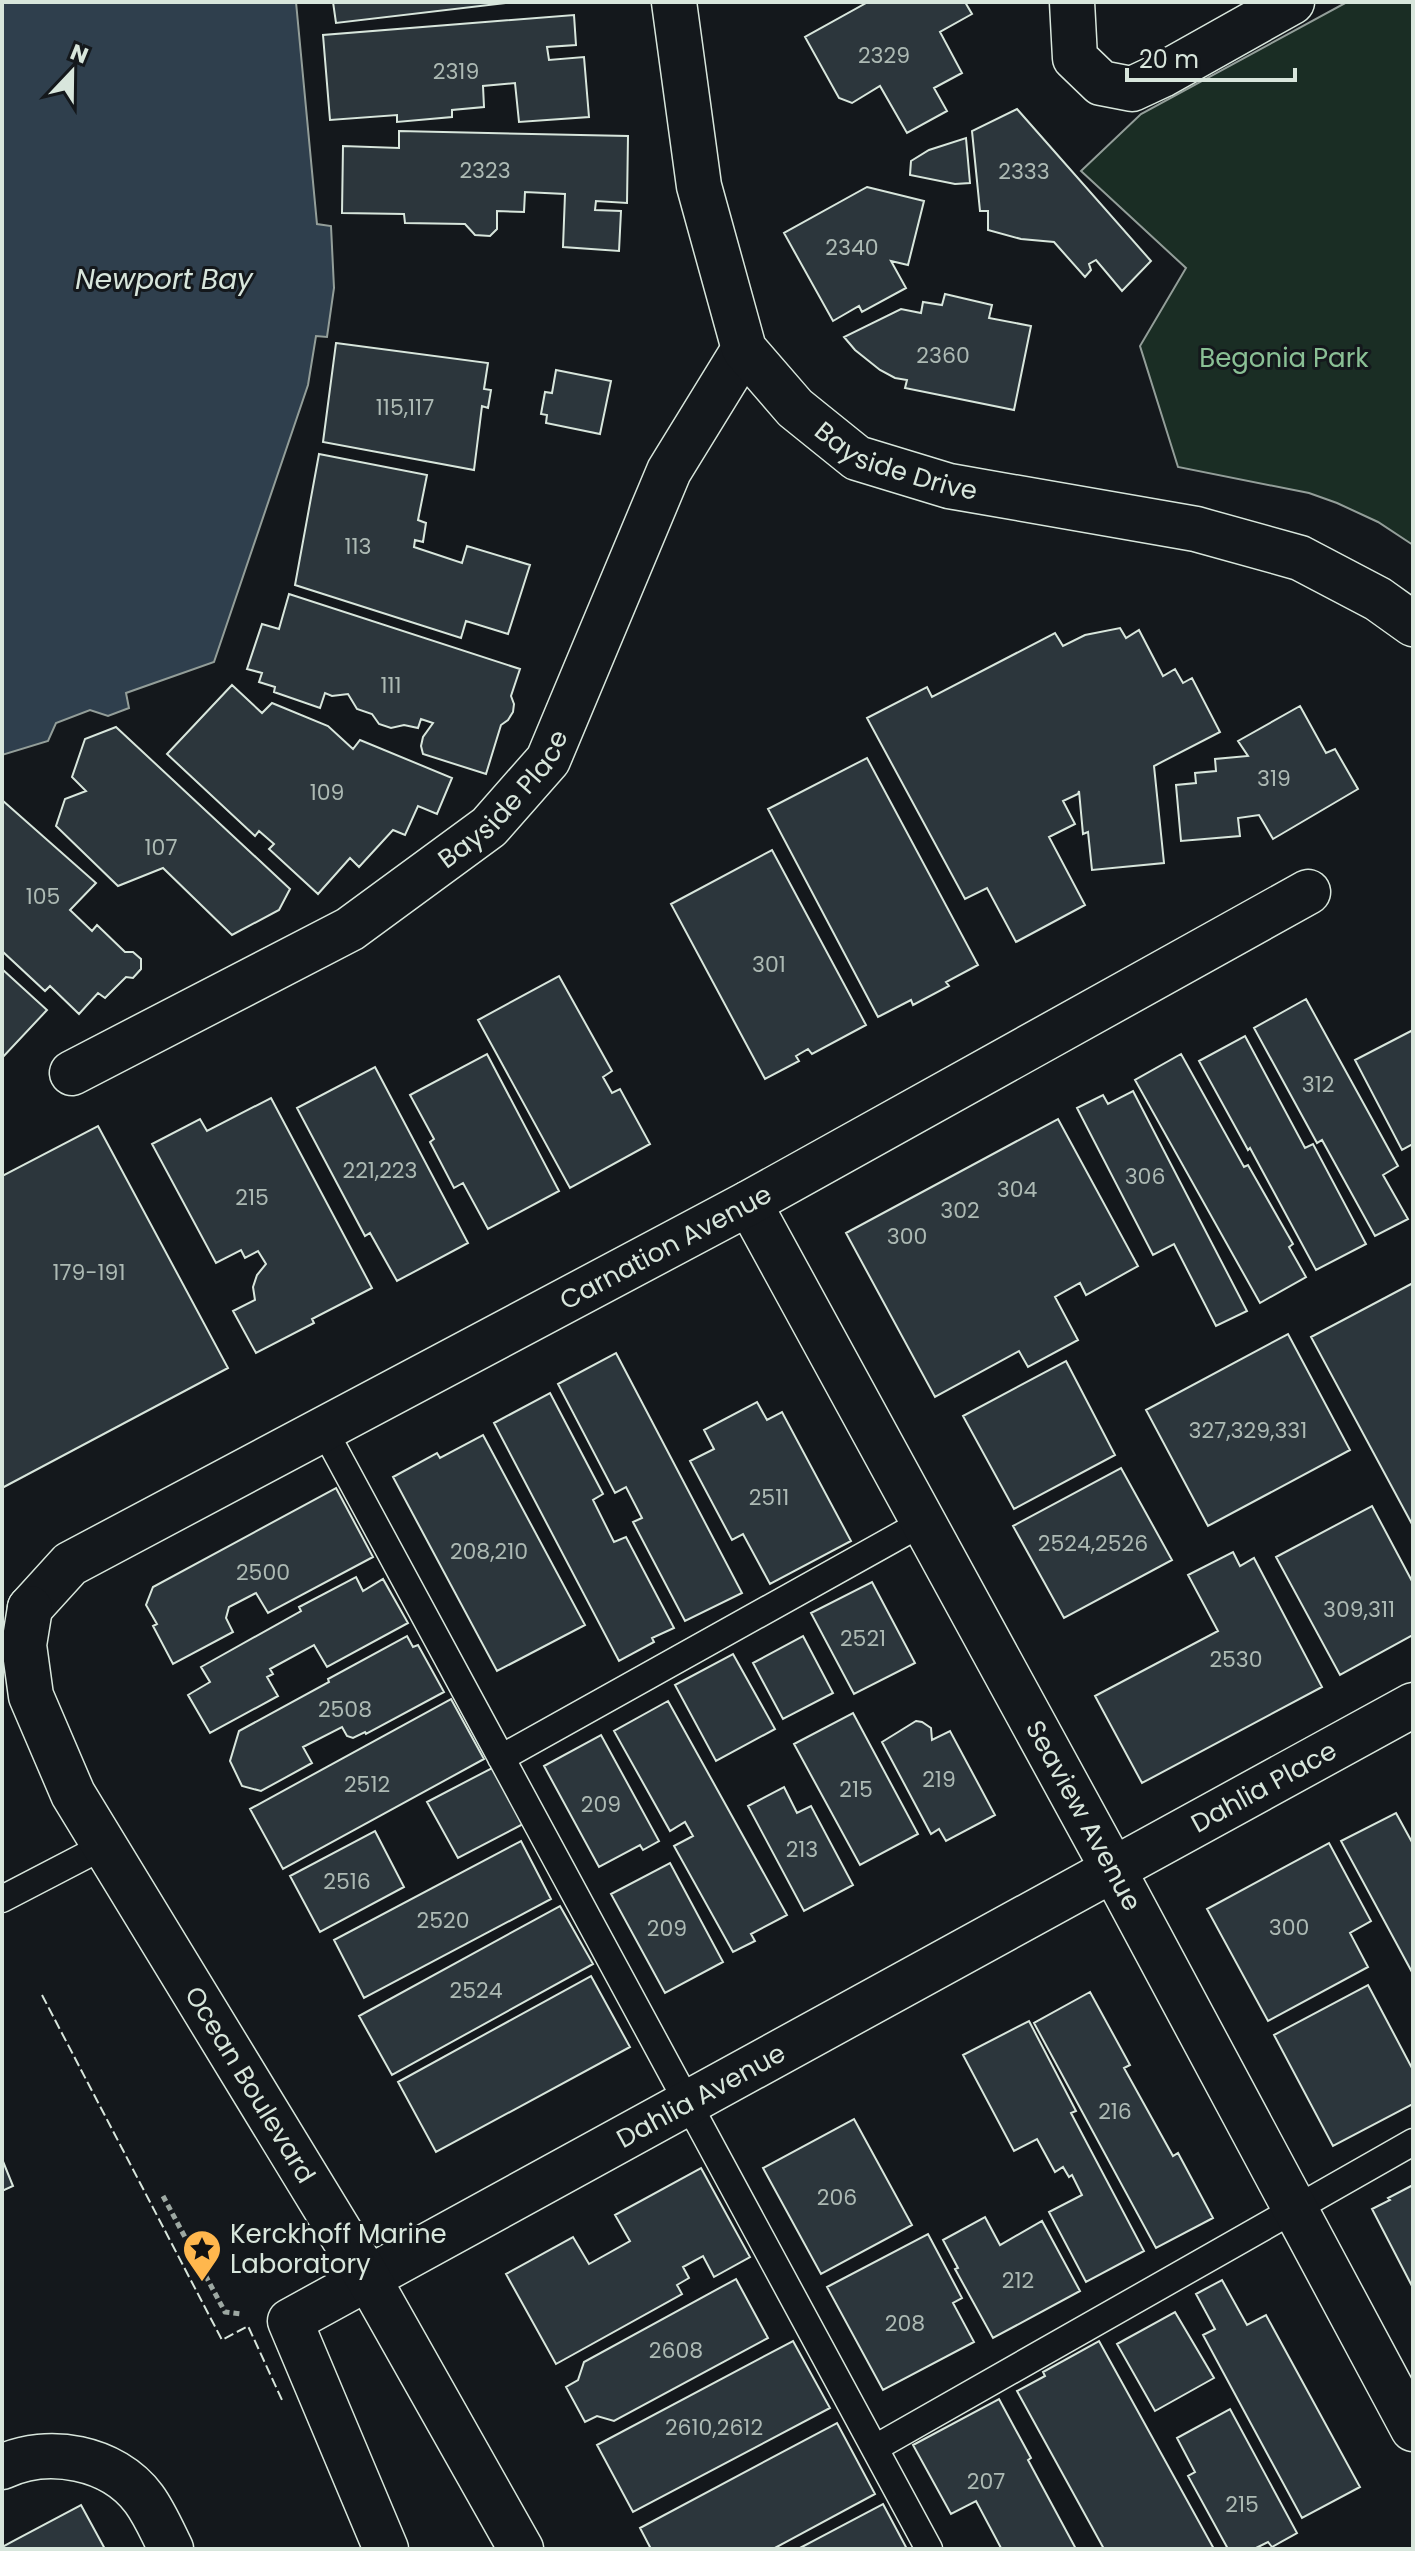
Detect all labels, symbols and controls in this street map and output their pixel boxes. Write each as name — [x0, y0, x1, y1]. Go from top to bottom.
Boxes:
north arrow — [32, 32, 112, 112]
scale bar — [1127, 32, 1295, 82]
text: N — [66, 36, 93, 71]
house number: 2329 — [858, 40, 910, 71]
text: 20 m — [1139, 43, 1199, 76]
house number: 2319 — [433, 56, 479, 87]
house number: 2323 — [459, 155, 511, 186]
house number: 2333 — [998, 156, 1050, 187]
house number: 2340 — [825, 232, 879, 263]
water label: Newport Bay — [75, 260, 254, 299]
house number: 2360 — [916, 340, 970, 371]
park label: Begonia Park — [1199, 340, 1369, 376]
house number: 115,117 — [376, 392, 434, 423]
street label: Bayside Drive — [807, 413, 980, 509]
house number: 113 — [344, 531, 372, 562]
house number: 111 — [380, 670, 402, 701]
street label: Bayside Place — [430, 724, 577, 877]
house number: 319 — [1257, 763, 1291, 794]
house number: 109 — [310, 777, 344, 808]
house number: 107 — [145, 832, 177, 863]
house number: 105 — [26, 881, 60, 912]
house number: 301 — [752, 949, 786, 980]
house number: 312 — [1302, 1069, 1334, 1100]
house number: 221,223 — [343, 1155, 417, 1186]
house number: 306 — [1125, 1161, 1165, 1192]
house number: 304 — [997, 1174, 1037, 1205]
street label: Carnation Avenue — [553, 1176, 778, 1318]
house number: 215 — [235, 1182, 269, 1213]
house number: 302 — [940, 1195, 980, 1226]
house number: 300 — [887, 1221, 927, 1252]
house number: 179-191 — [53, 1257, 125, 1288]
house number: 327,329,331 — [1189, 1415, 1307, 1446]
house number: 2511 — [749, 1482, 789, 1513]
house number: 2524,2526 — [1038, 1528, 1148, 1559]
house number: 208,210 — [450, 1536, 528, 1567]
house number: 2500 — [236, 1557, 290, 1588]
house number: 309,311 — [1323, 1594, 1395, 1625]
house number: 2521 — [840, 1623, 886, 1654]
house number: 2530 — [1209, 1644, 1263, 1675]
house number: 2508 — [318, 1694, 372, 1725]
street label: Seaview Avenue — [1017, 1714, 1150, 1917]
street label: Dahlia Place — [1185, 1732, 1343, 1841]
house number: 219 — [922, 1764, 956, 1795]
house number: 2512 — [344, 1769, 390, 1800]
house number: 215 — [839, 1774, 873, 1805]
house number: 209 — [581, 1789, 621, 1820]
house number: 213 — [786, 1834, 818, 1865]
house number: 2516 — [323, 1866, 371, 1897]
house number: 2520 — [417, 1905, 469, 1936]
house number: 300 — [1269, 1912, 1309, 1943]
house number: 209 — [647, 1913, 687, 1944]
house number: 2524 — [450, 1975, 503, 2006]
street label: Ocean Boulevard — [176, 1979, 324, 2190]
street label: Dahlia Avenue — [610, 2035, 792, 2157]
house number: 216 — [1098, 2096, 1132, 2127]
house number: 206 — [817, 2182, 857, 2213]
place label: Kerckhoff Marine Laboratory — [230, 2216, 447, 2282]
place icon: Kerckhoff Marine Laboratory — [181, 2228, 223, 2283]
house number: 212 — [1002, 2265, 1034, 2296]
house number: 208 — [885, 2308, 925, 2339]
house number: 2608 — [649, 2335, 703, 2366]
house number: 2610,2612 — [665, 2412, 763, 2443]
house number: 207 — [967, 2466, 1005, 2497]
house number: 215 — [1225, 2489, 1259, 2520]

